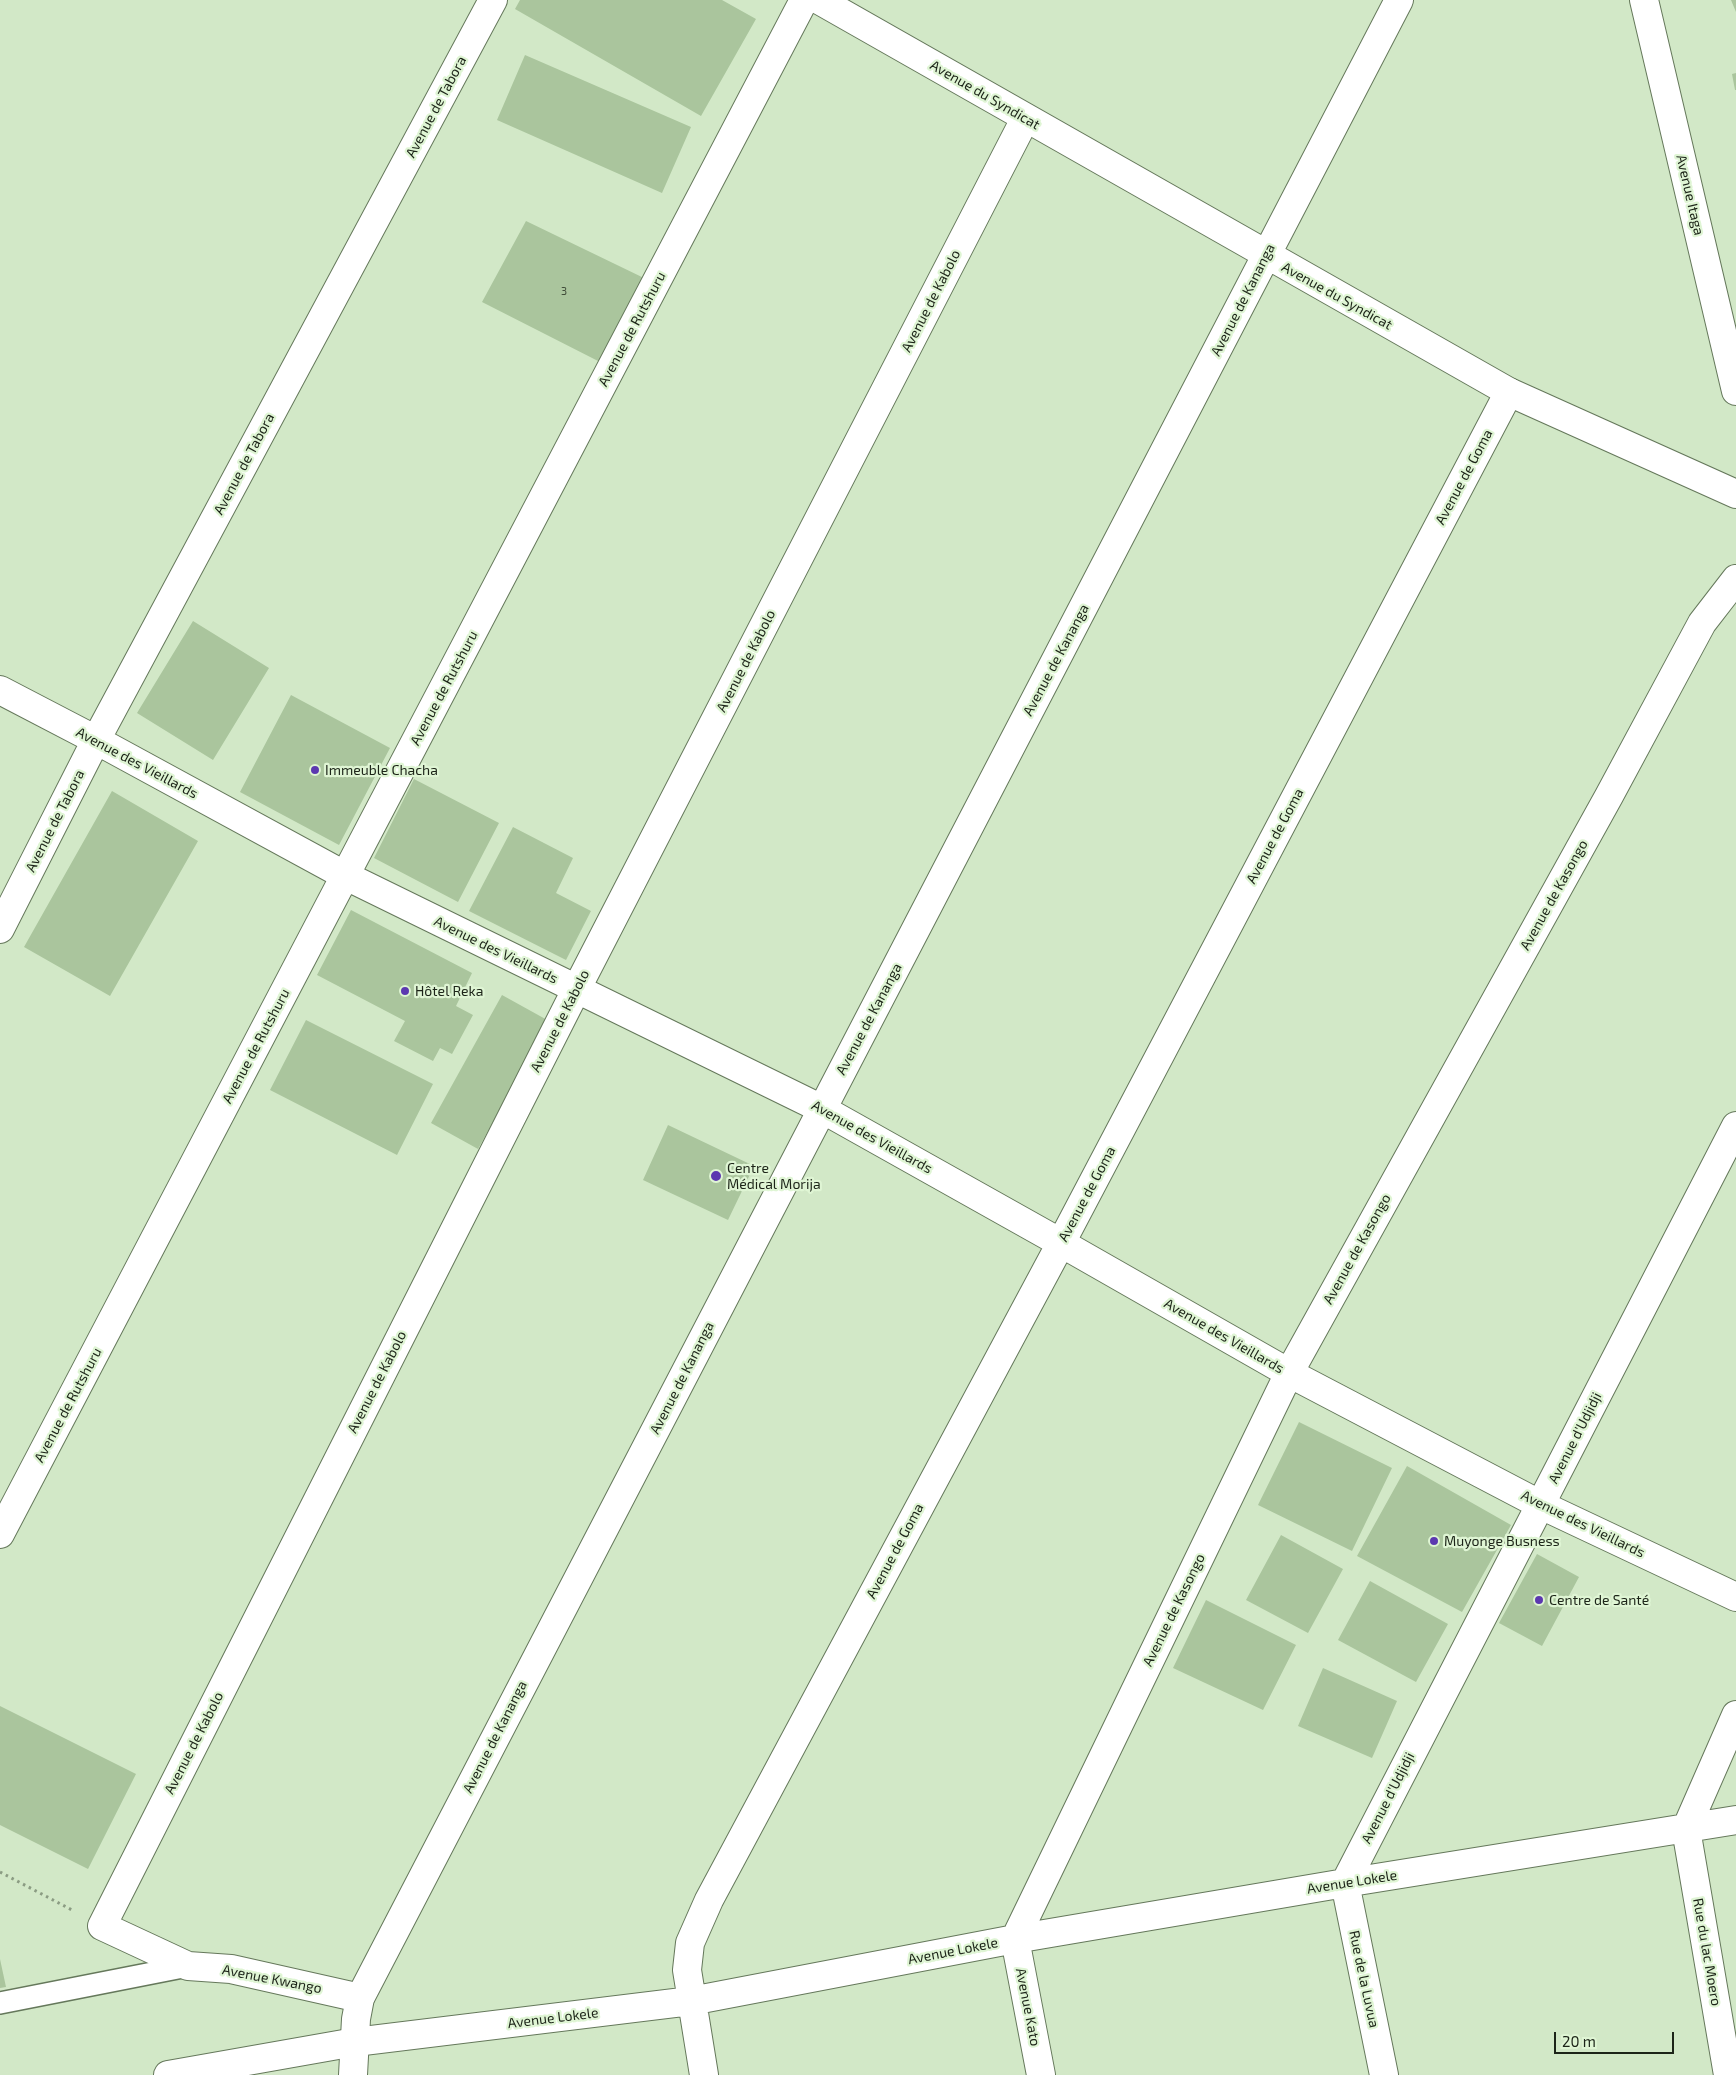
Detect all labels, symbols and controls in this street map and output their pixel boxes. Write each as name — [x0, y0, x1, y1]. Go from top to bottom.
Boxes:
street label: Avenue de Tabora — [402, 53, 470, 161]
street label: Avenue du Syndicat — [927, 57, 1043, 133]
street label: Avenue Itaga — [1673, 153, 1707, 237]
street label: Avenue de Kananga — [1207, 241, 1279, 359]
street label: Avenue de Kabolo — [898, 247, 964, 355]
street label: Avenue du Syndicat — [1279, 259, 1395, 333]
street label: Avenue de Rutshuru — [595, 269, 669, 389]
house number: 3 — [561, 284, 567, 298]
street label: Avenue de Tabora — [210, 410, 278, 518]
street label: Avenue de Goma — [1432, 427, 1496, 527]
street label: Avenue de Kananga — [1019, 601, 1093, 719]
street label: Avenue de Kabolo — [713, 607, 779, 715]
street label: Avenue de Rutshuru — [407, 628, 481, 748]
street label: Avenue des Vieillards — [73, 724, 201, 802]
place label: Immeuble Chacha — [325, 762, 438, 778]
marker: Immeuble Chacha — [309, 764, 321, 776]
street label: Avenue de Tabora — [22, 767, 88, 875]
street label: Avenue de Goma — [1243, 786, 1307, 886]
street label: Avenue de Kasongo — [1517, 837, 1591, 953]
street label: Avenue des Vieillards — [431, 913, 561, 987]
street label: Avenue de Kananga — [832, 960, 906, 1078]
street label: Avenue de Kabolo — [527, 967, 593, 1075]
place label: Hôtel Reka — [415, 983, 483, 999]
marker: Hôtel Reka — [399, 985, 411, 997]
street label: Avenue de Rutshuru — [219, 986, 293, 1106]
street label: Avenue des Vieillards — [809, 1097, 935, 1177]
street label: Avenue de Goma — [1055, 1144, 1119, 1244]
place label: Centre Médical Morija — [727, 1160, 821, 1192]
marker: Centre Médical Morija — [709, 1169, 723, 1183]
street label: Avenue de Kasongo — [1320, 1191, 1394, 1307]
street label: Avenue des Vieillards — [1161, 1295, 1287, 1377]
street label: Avenue de Kananga — [646, 1319, 718, 1437]
street label: Avenue de Kabolo — [344, 1328, 410, 1436]
street label: Avenue de Rutshuru — [31, 1345, 105, 1465]
street label: Avenue d'Udjidji — [1545, 1390, 1605, 1486]
street label: Avenue des Vieillards — [1518, 1487, 1648, 1561]
street label: Avenue de Goma — [863, 1501, 927, 1601]
place label: Muyonge Busness — [1444, 1533, 1560, 1549]
marker: Muyonge Busness — [1428, 1535, 1440, 1547]
street label: Avenue de Kasongo — [1139, 1551, 1209, 1669]
place label: Centre de Santé — [1549, 1592, 1649, 1608]
marker: Centre de Santé — [1533, 1594, 1545, 1606]
street label: Avenue de Kananga — [459, 1678, 531, 1796]
street label: Avenue de Kabolo — [161, 1689, 227, 1797]
street label: Avenue d'Udjidji — [1358, 1750, 1418, 1846]
street label: Avenue Lokele — [1306, 1867, 1398, 1897]
street label: Rue du lac Moero — [1689, 1897, 1725, 2007]
street label: Rue de la Luvua — [1345, 1929, 1383, 2029]
street label: Avenue Lokele — [907, 1934, 999, 1968]
street label: Avenue Kwango — [221, 1961, 323, 1997]
street label: Avenue Kato — [1012, 1966, 1044, 2048]
street label: Avenue Lokele — [507, 2004, 599, 2032]
scale bar — [1556, 2022, 1676, 2054]
text: 20 m — [1562, 2032, 1596, 2050]

